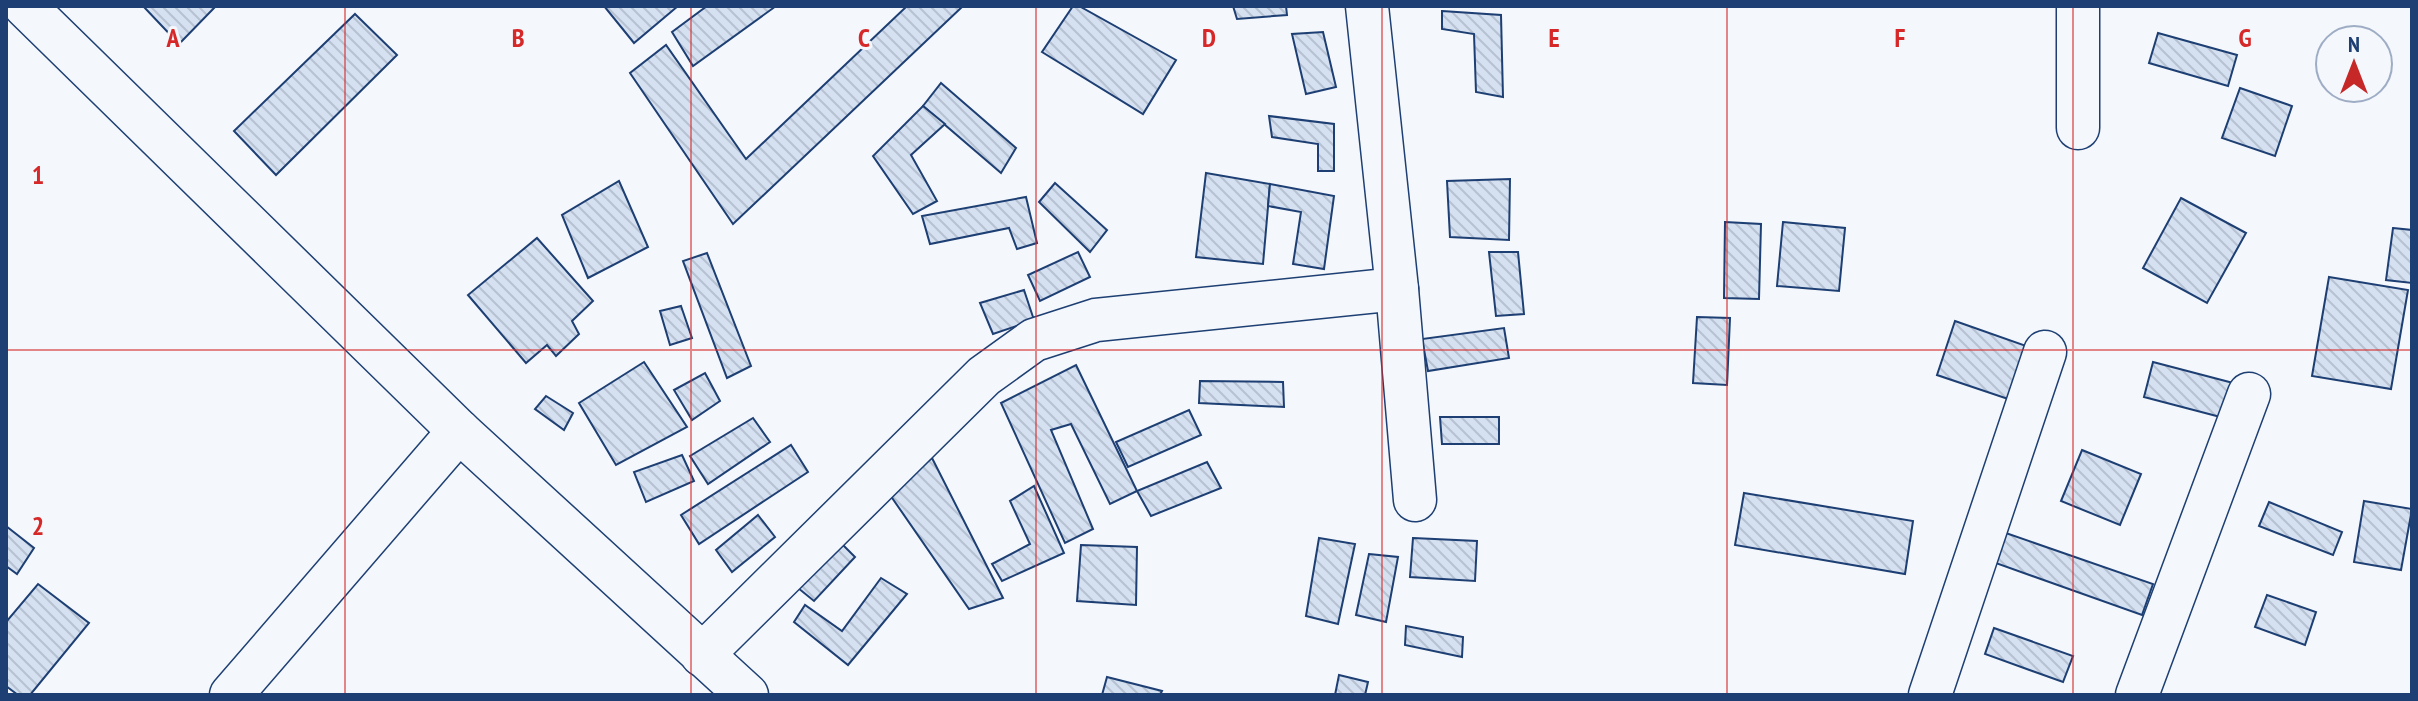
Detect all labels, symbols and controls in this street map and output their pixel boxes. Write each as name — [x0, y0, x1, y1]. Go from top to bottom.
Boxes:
text: A — [165, 21, 180, 54]
text: B — [512, 21, 525, 54]
text: C — [858, 21, 870, 54]
text: D — [1202, 21, 1216, 54]
text: E — [1548, 21, 1560, 54]
text: F — [1895, 21, 1906, 54]
text: G — [2238, 21, 2252, 54]
north arrow — [2314, 24, 2394, 104]
text: N — [2348, 30, 2360, 58]
text: 1 — [32, 158, 44, 191]
text: 2 — [32, 509, 44, 542]

